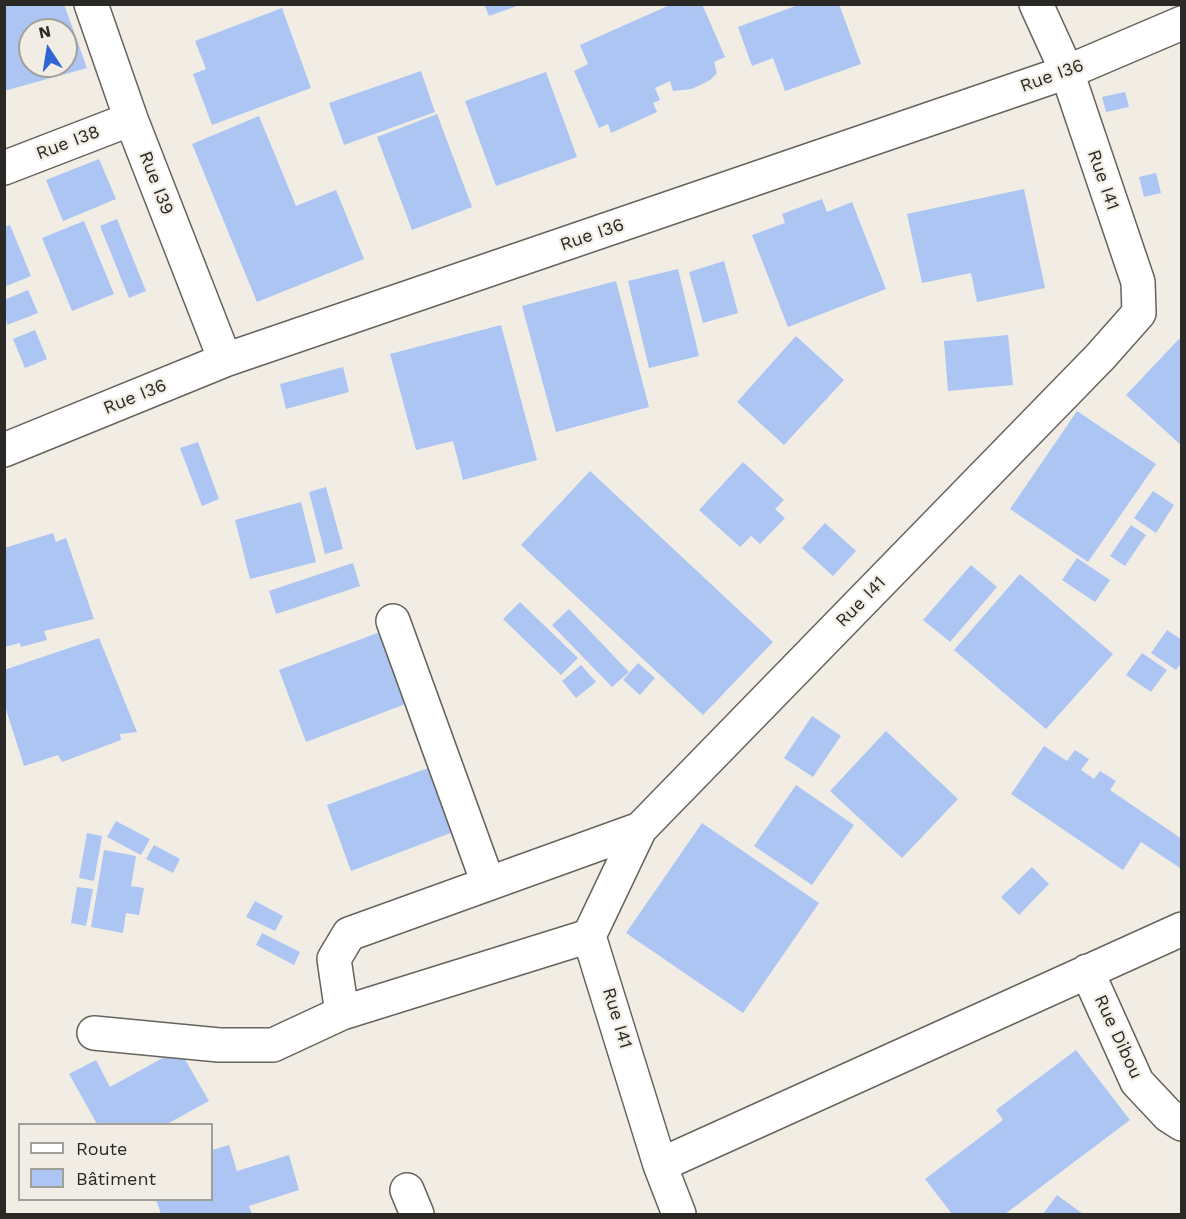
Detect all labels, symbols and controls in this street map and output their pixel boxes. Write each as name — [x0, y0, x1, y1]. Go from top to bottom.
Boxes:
north arrow — [18, 18, 78, 78]
text: N — [37, 21, 52, 42]
street label: Rue I36 — [1017, 55, 1087, 97]
street label: Rue I38 — [33, 121, 103, 165]
street label: Rue I41 — [1083, 147, 1123, 213]
street label: Rue I39 — [134, 148, 178, 218]
street label: Rue I36 — [557, 214, 627, 256]
street label: Rue I36 — [100, 375, 170, 419]
street label: Rue I41 — [832, 572, 890, 632]
street label: Rue I41 — [598, 985, 636, 1051]
street label: Rue Dibou — [1089, 992, 1147, 1082]
legend — [18, 1123, 213, 1201]
text: Route — [76, 1138, 128, 1159]
text: Bâtiment — [76, 1168, 156, 1189]

